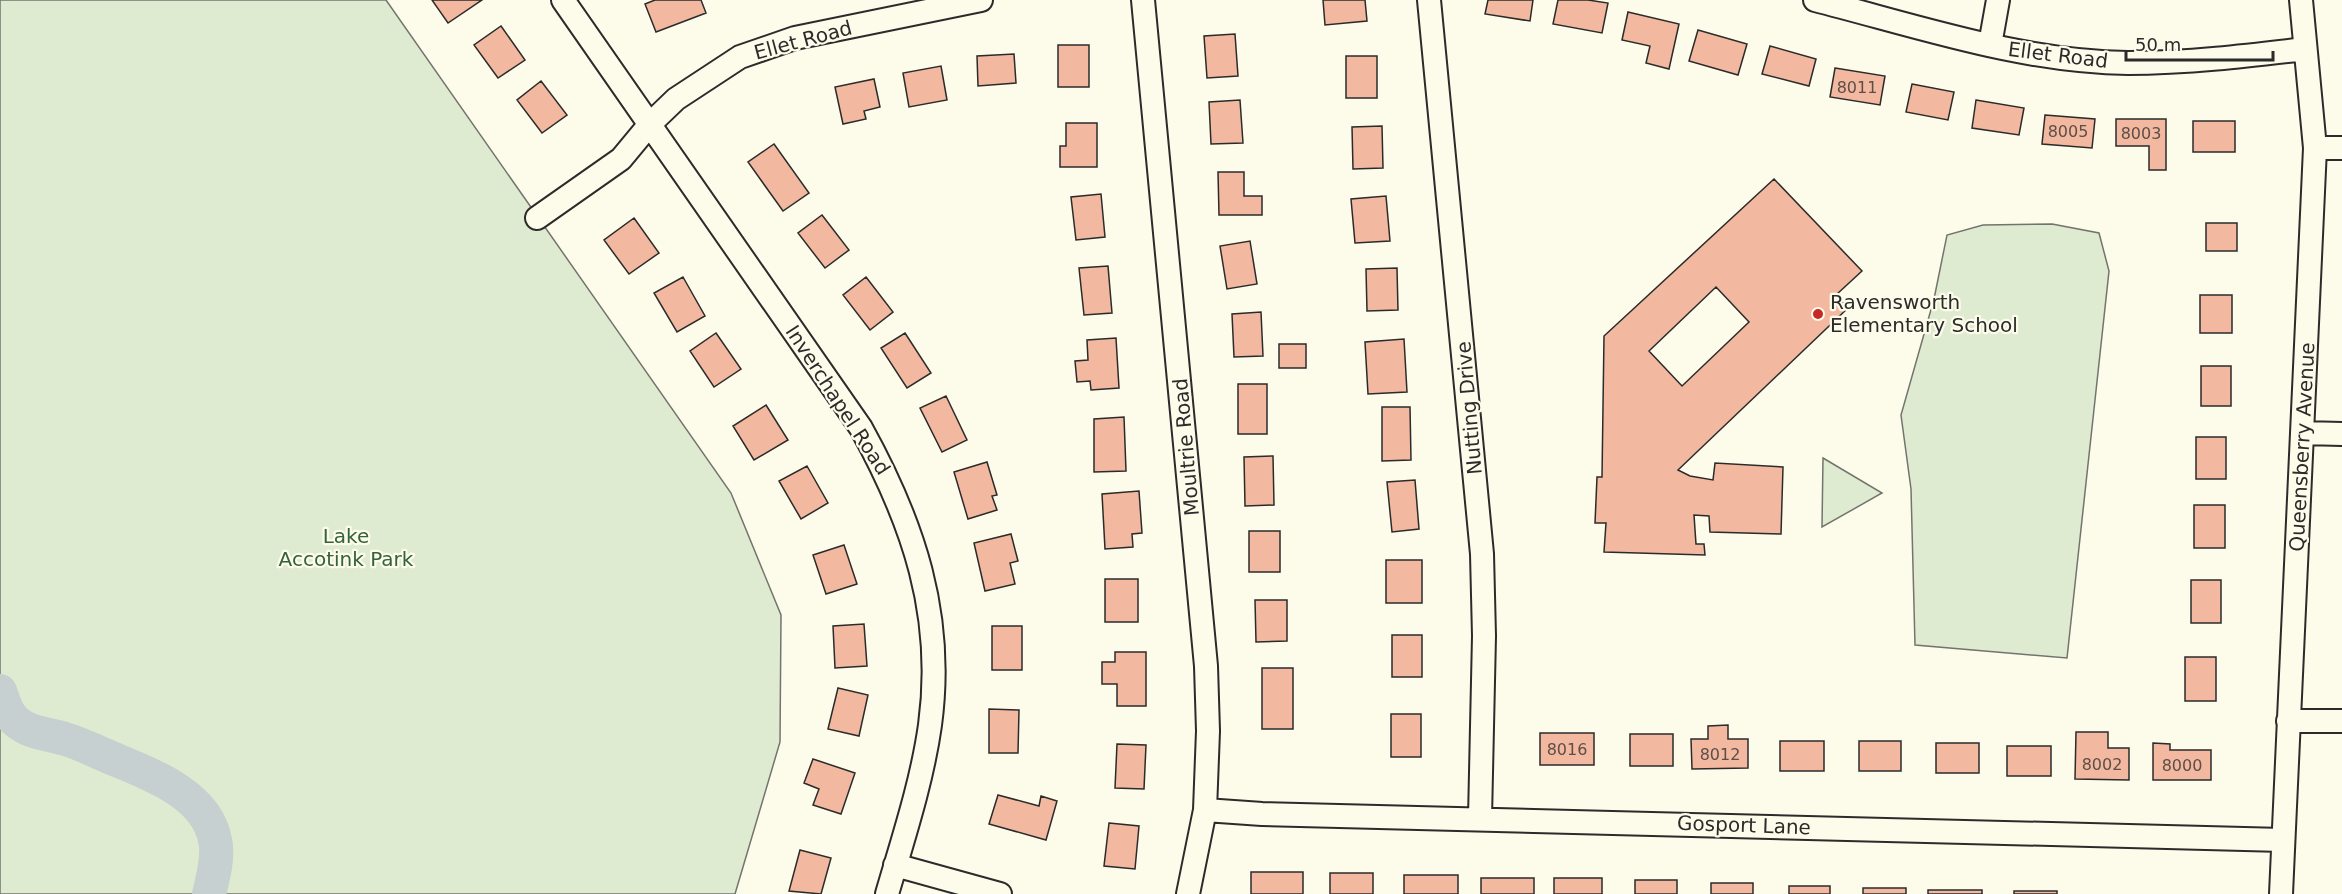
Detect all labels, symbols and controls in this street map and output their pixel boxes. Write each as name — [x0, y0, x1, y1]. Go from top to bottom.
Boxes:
street label: Ellet Road — [751, 15, 855, 65]
scale bar — [2126, 24, 2273, 62]
text: 50 m — [2135, 34, 2181, 55]
street label: Ellet Road — [2007, 37, 2109, 73]
house number: 8011 — [1837, 78, 1877, 97]
house number: 8005 — [2048, 122, 2088, 141]
house number: 8003 — [2121, 124, 2161, 143]
place label: Ravensworth Elementary School — [1830, 290, 2018, 337]
marker: Ravensworth Elementary School — [1811, 307, 1825, 321]
street label: Inverchapel Road — [781, 321, 895, 479]
street label: Nutting Drive — [1451, 340, 1487, 476]
street label: Queensberry Avenue — [2285, 342, 2319, 552]
street label: Moultrie Road — [1168, 377, 1204, 517]
park label: Lake Accotink Park — [279, 524, 414, 571]
house number: 8016 — [1547, 740, 1587, 759]
house number: 8012 — [1700, 745, 1740, 764]
house number: 8002 — [2082, 755, 2122, 774]
house number: 8000 — [2162, 756, 2202, 775]
street label: Gosport Lane — [1677, 811, 1811, 839]

